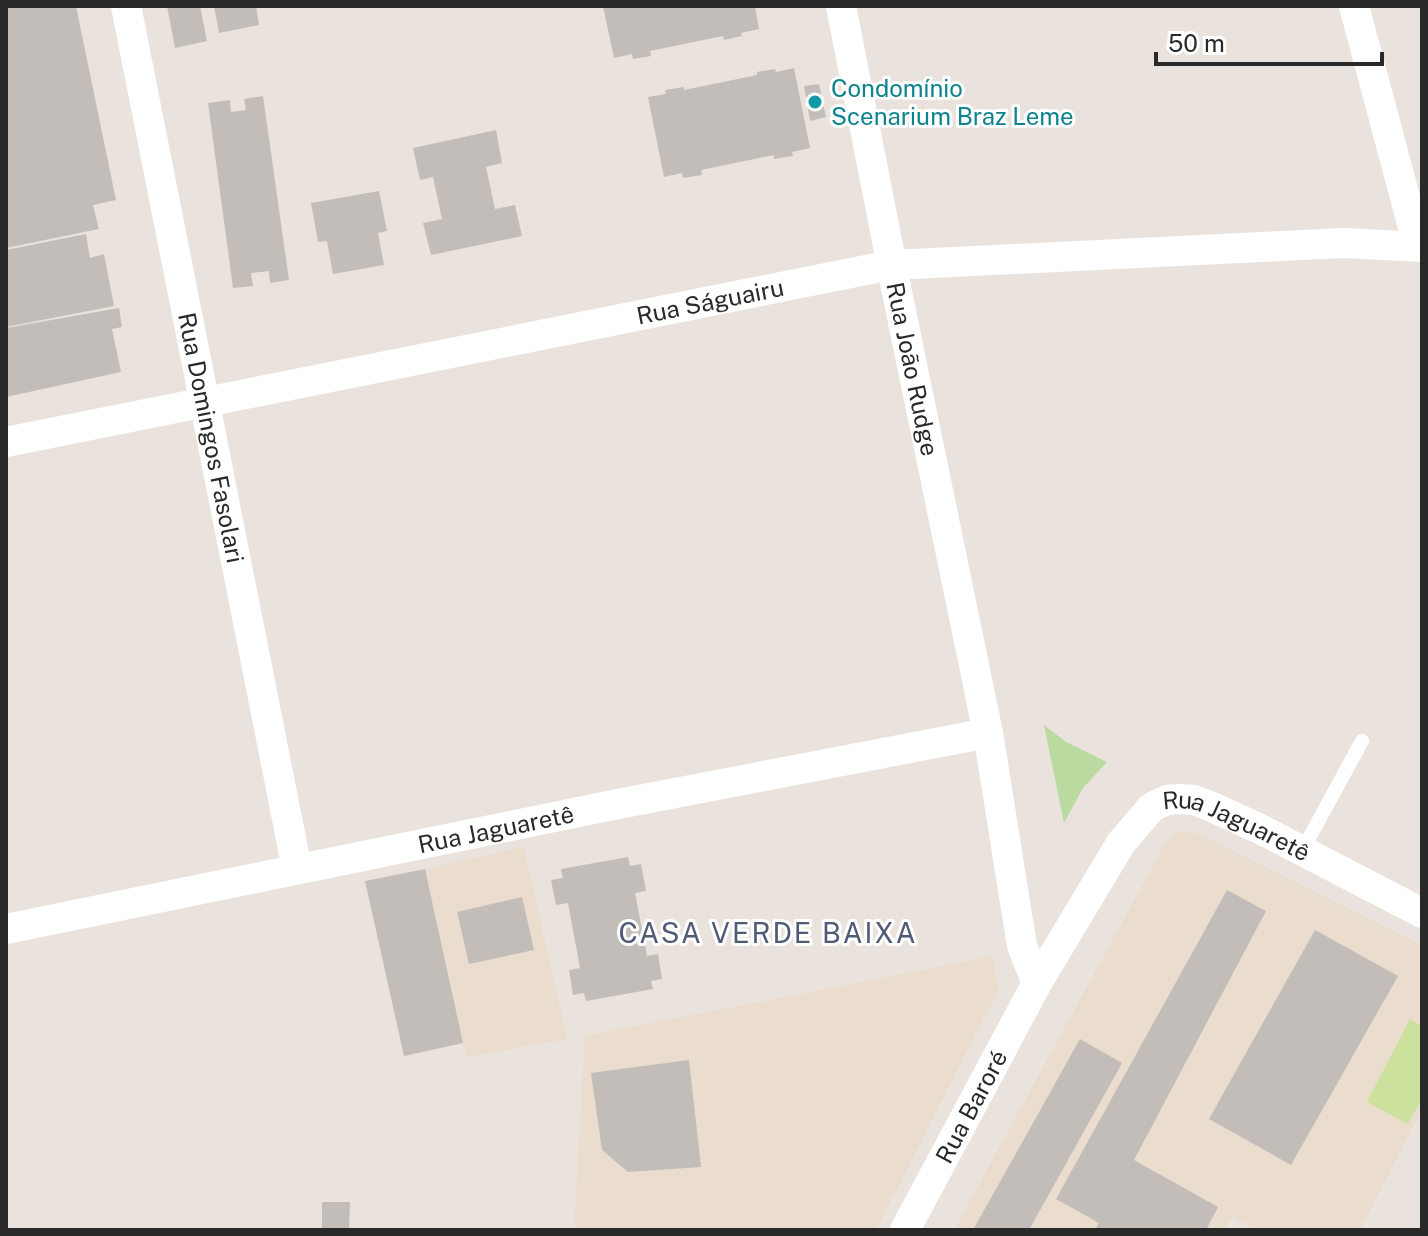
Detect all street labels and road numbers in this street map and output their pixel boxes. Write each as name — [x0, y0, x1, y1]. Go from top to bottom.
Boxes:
street label: Rua Ságuairu — [634, 273, 786, 330]
street label: Rua João Rudge — [881, 280, 944, 458]
street label: Rua Domingos Fasolari — [173, 310, 250, 565]
street label: Rua Jaguaretê — [1161, 785, 1315, 867]
street label: Rua Jaguaretê — [415, 799, 576, 858]
street label: Rua Baroré — [929, 1045, 1013, 1168]

